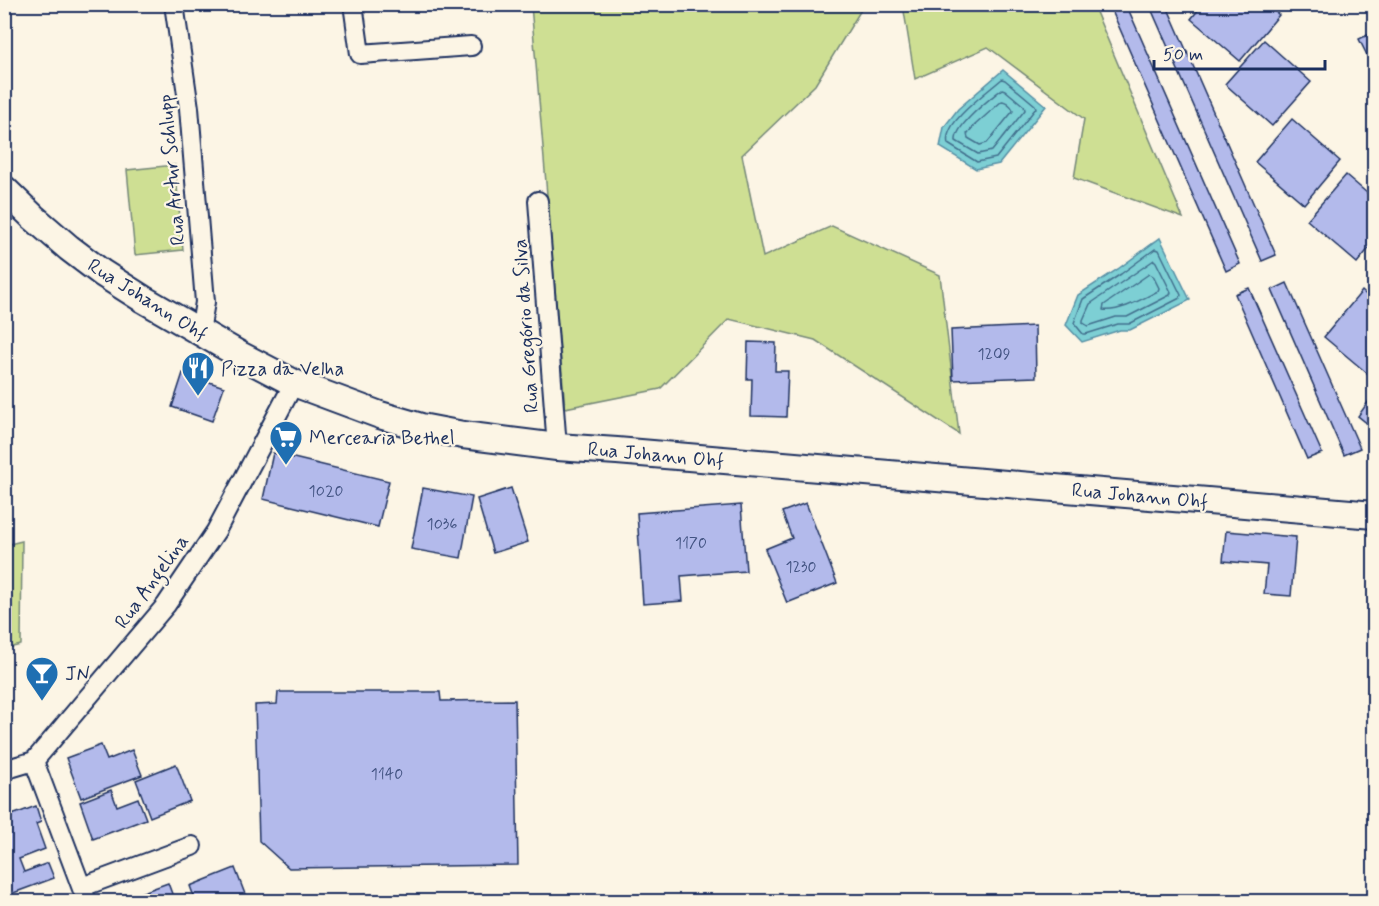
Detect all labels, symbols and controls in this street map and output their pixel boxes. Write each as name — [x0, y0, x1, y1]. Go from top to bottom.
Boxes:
scale bar — [1154, 33, 1325, 71]
text: 50 m — [1163, 43, 1203, 67]
street label: Rua Artur Schlupp — [152, 93, 193, 247]
street label: Rua Gregório da Silva — [507, 238, 547, 414]
street label: Rua Johann Ohf — [82, 253, 213, 348]
house number: 1209 — [977, 344, 1011, 365]
restaurant icon: Pizza da Velha — [180, 350, 216, 397]
place label: Pizza da Velha — [221, 356, 344, 383]
supermarket icon: Mercearia Bethel — [268, 419, 304, 466]
place label: Mercearia Bethel — [309, 425, 455, 452]
street label: Rua Johann Ohf — [587, 436, 725, 475]
street label: Rua Johann Ohf — [1071, 477, 1209, 516]
house number: 1020 — [309, 481, 343, 502]
house number: 1036 — [426, 514, 458, 535]
street label: Rua Angelina — [109, 529, 197, 636]
house number: 1170 — [675, 533, 707, 554]
house number: 1230 — [785, 557, 817, 578]
bar icon: JN — [24, 655, 60, 702]
place label: JN — [65, 661, 90, 688]
house number: 1140 — [371, 764, 403, 785]

